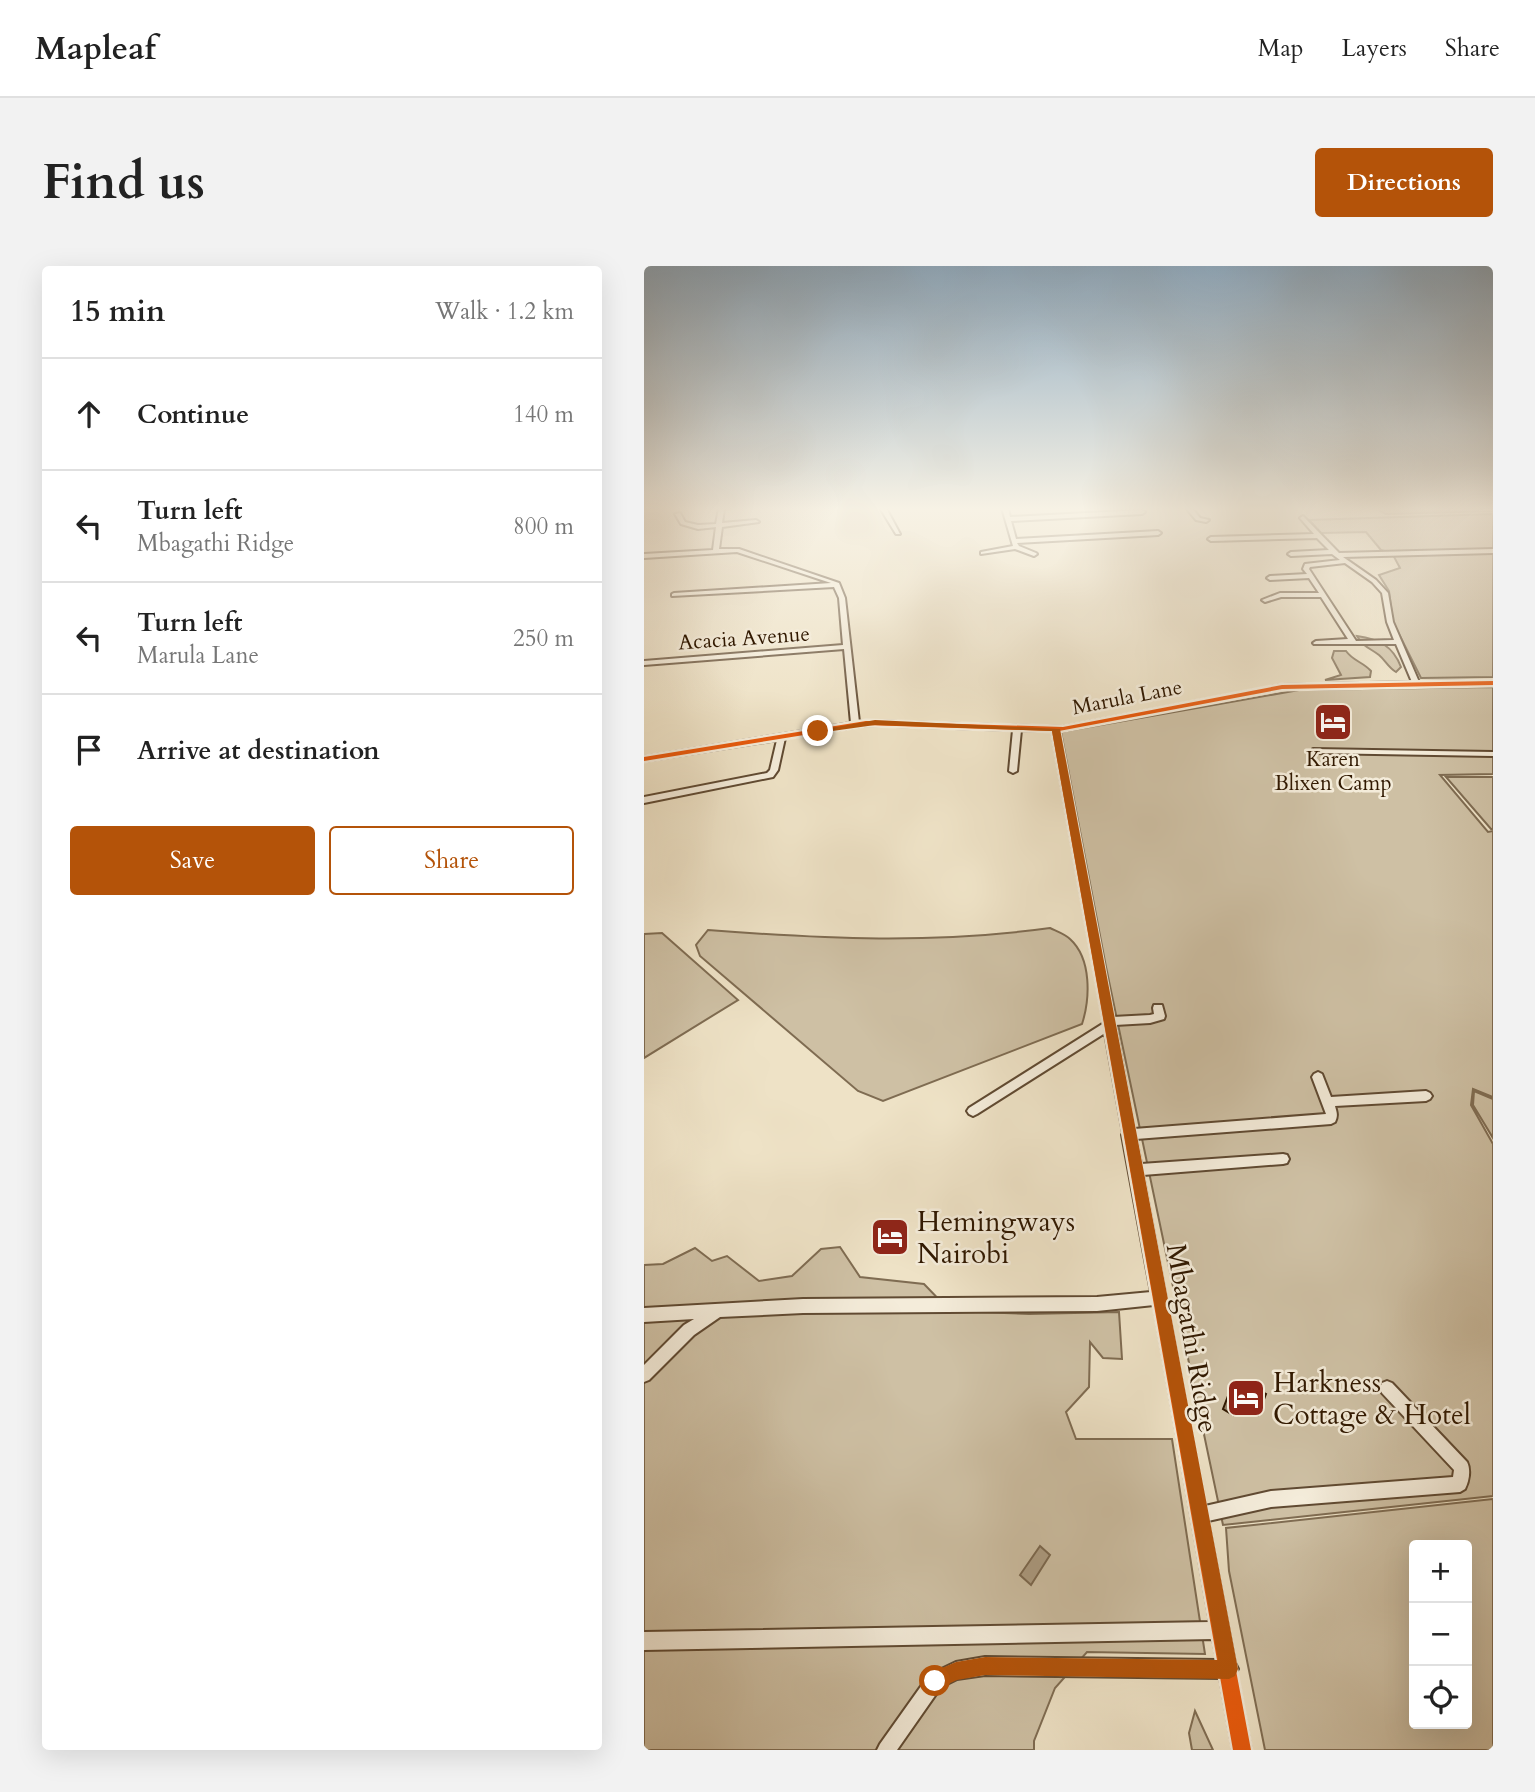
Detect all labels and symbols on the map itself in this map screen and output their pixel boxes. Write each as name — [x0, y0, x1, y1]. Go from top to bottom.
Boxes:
street label: Acacia Avenue — [677, 619, 811, 658]
street label: Marula Lane — [1070, 673, 1185, 722]
hotel icon: Karen Blixen Camp — [1312, 701, 1354, 743]
route end — [802, 715, 833, 746]
place label: Karen Blixen Camp — [1274, 745, 1392, 798]
place label: Hemingways Nairobi — [917, 1203, 1075, 1273]
hotel icon: Hemingways Nairobi — [869, 1216, 911, 1258]
street label: Mbagathi Ridge — [1157, 1241, 1227, 1436]
place label: Harkness Cottage & Hotel — [1273, 1364, 1471, 1434]
hotel icon: Harkness Cottage & Hotel — [1225, 1377, 1267, 1419]
route start — [919, 1665, 950, 1696]

